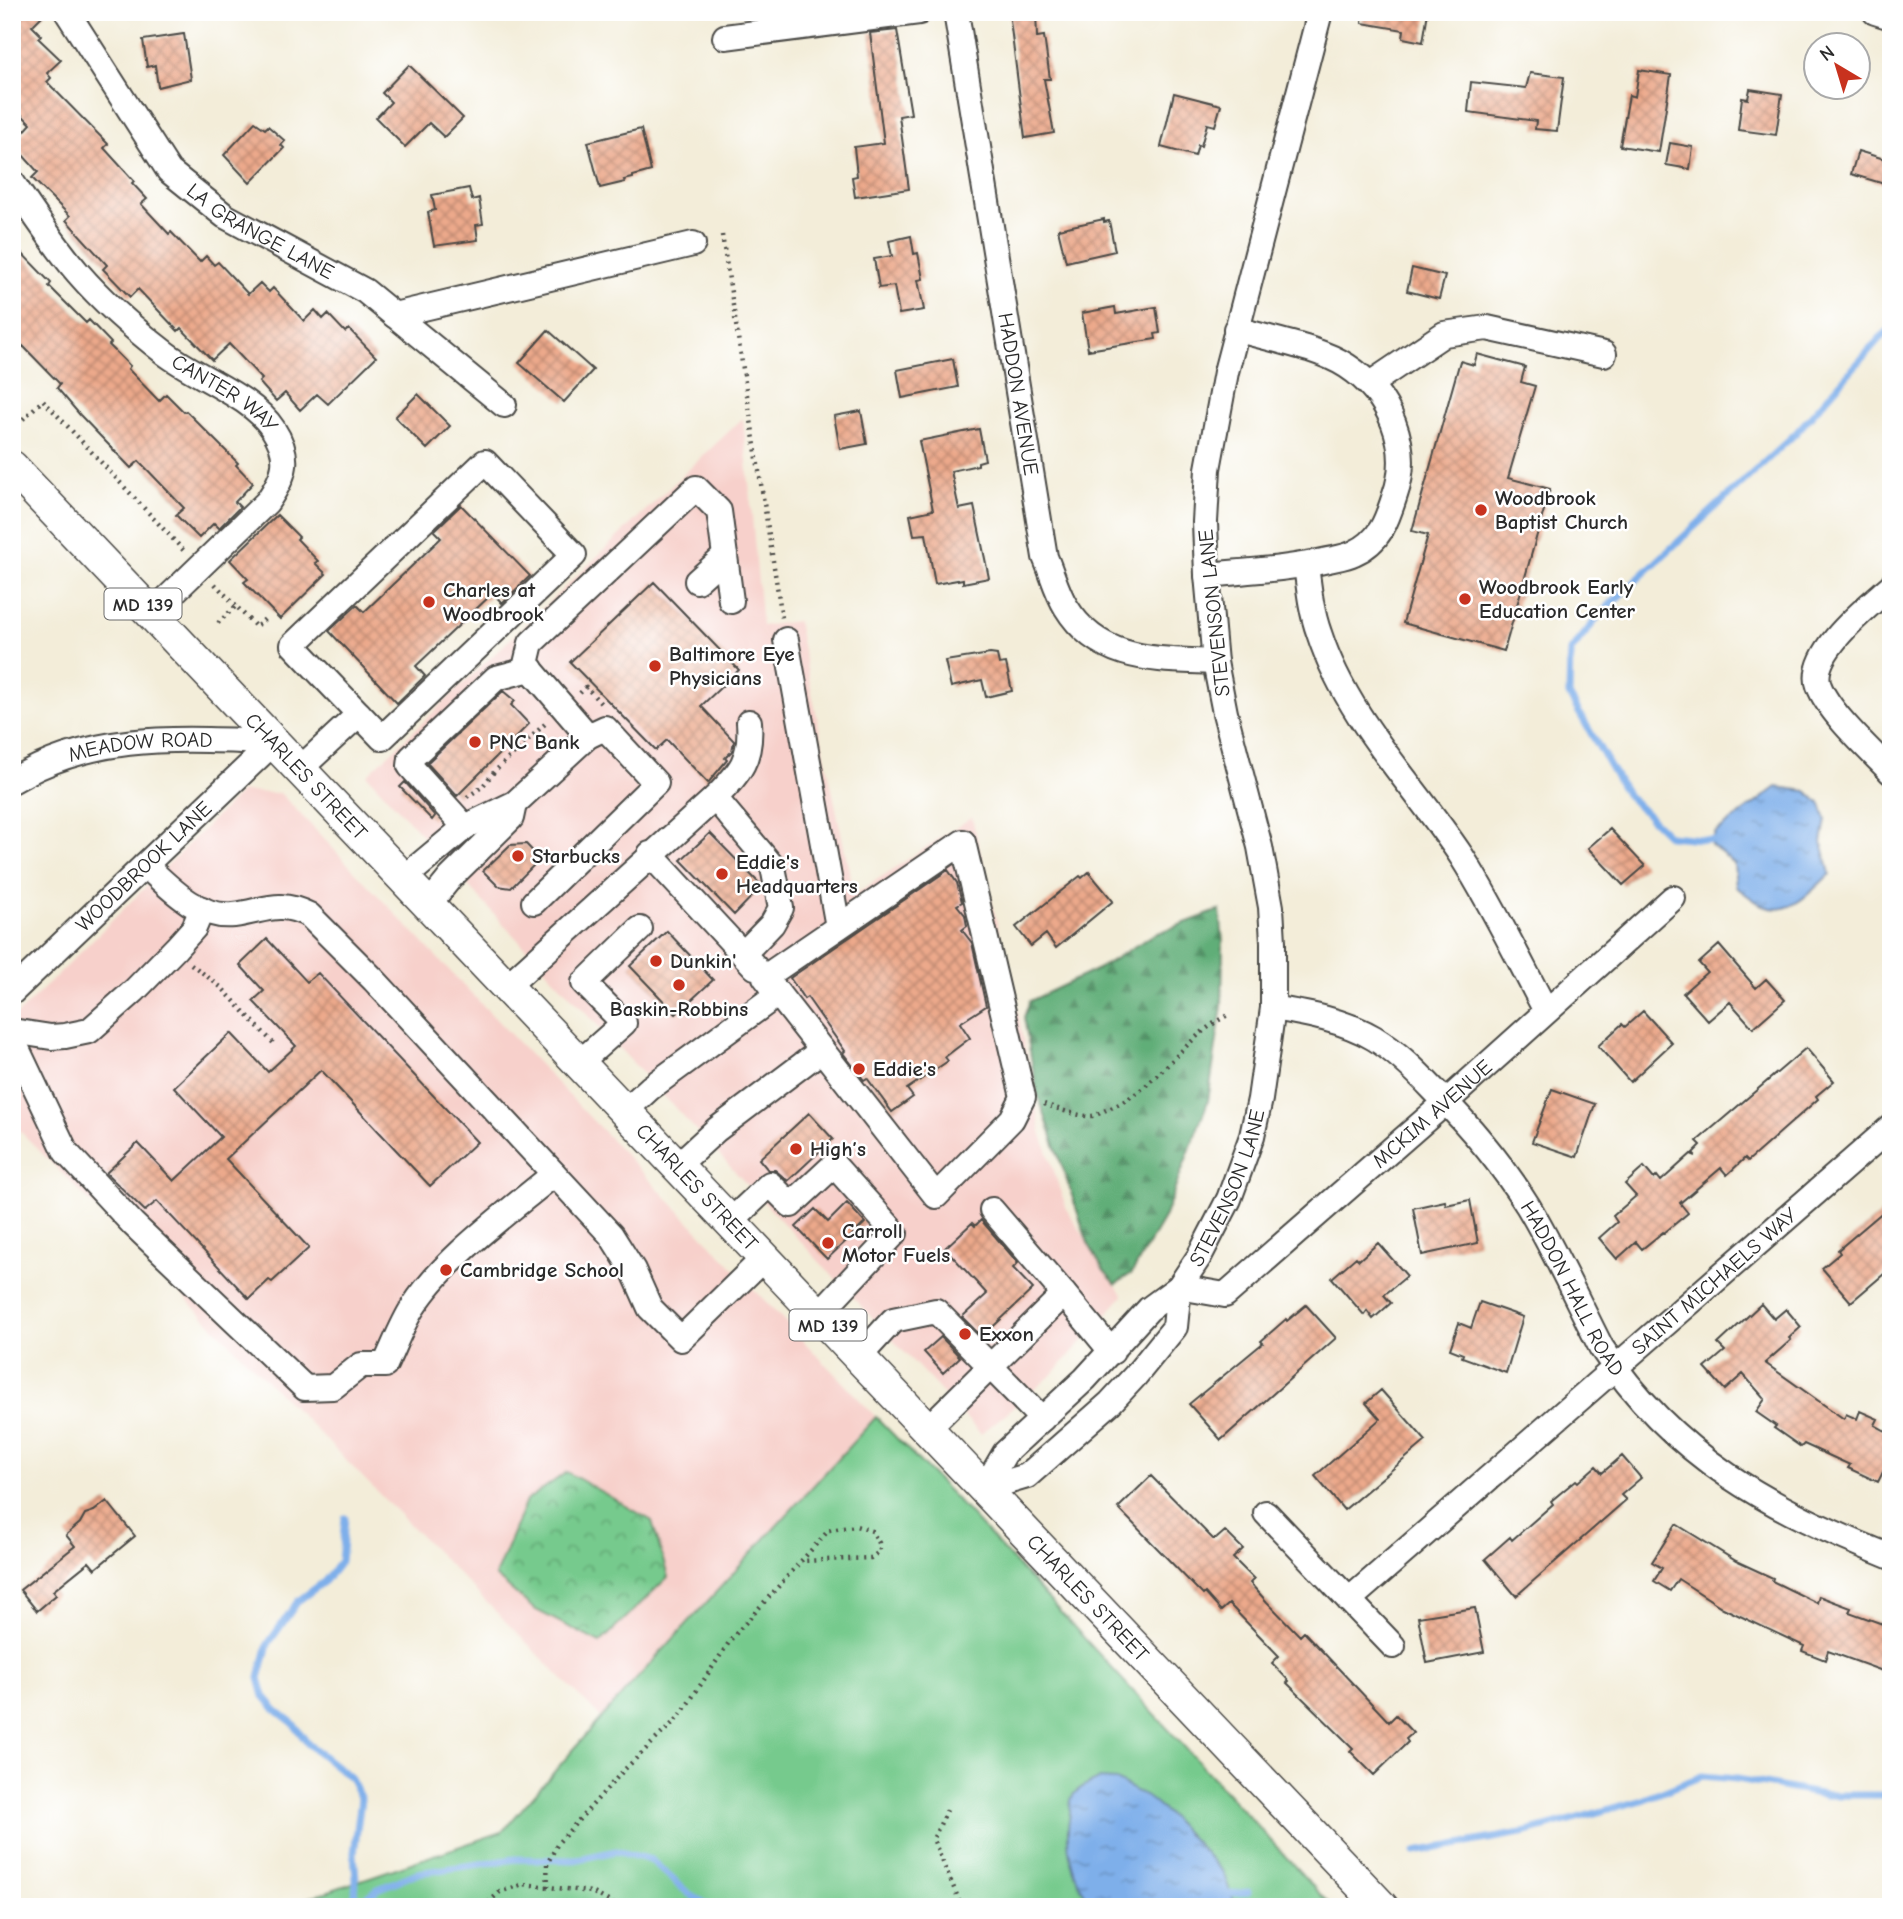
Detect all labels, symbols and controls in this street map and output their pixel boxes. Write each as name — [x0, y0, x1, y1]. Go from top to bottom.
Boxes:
north arrow — [1801, 32, 1871, 102]
text: N — [1815, 41, 1839, 66]
street label: LA GRANGE LANE — [182, 178, 338, 284]
street label: HADDON AVENUE — [993, 311, 1043, 477]
street label: CANTER WAY — [167, 349, 283, 437]
place label: Woodbrook Baptist Church — [1495, 486, 1628, 534]
marker: Woodbrook Baptist Church — [1473, 502, 1489, 518]
street label: STEVENSON LANE — [1193, 528, 1235, 698]
place label: Woodbrook Early Education Center — [1479, 575, 1636, 623]
place label: Charles at Woodbrook — [443, 578, 545, 626]
road number: MD 139 — [104, 589, 182, 620]
marker: Woodbrook Early Education Center — [1457, 591, 1473, 607]
marker: Charles at Woodbrook — [421, 594, 437, 610]
place label: Baltimore Eye Physicians — [669, 642, 795, 690]
marker: Baltimore Eye Physicians — [647, 658, 663, 674]
street label: CHARLES STREET — [240, 708, 372, 845]
street label: MEADOW ROAD — [65, 728, 213, 767]
place label: PNC Bank — [489, 730, 580, 754]
marker: PNC Bank — [467, 734, 483, 750]
street label: WOODBROOK LANE — [71, 796, 216, 937]
place label: Starbucks — [532, 844, 620, 868]
marker: Starbucks — [510, 848, 526, 864]
place label: Eddie's Headquarters — [736, 850, 858, 898]
marker: Eddie's Headquarters — [714, 866, 730, 882]
place label: Dunkin' — [670, 949, 736, 973]
marker: Dunkin' — [648, 953, 664, 969]
marker: Baskin-Robbins — [671, 977, 687, 993]
place label: Baskin-Robbins — [610, 997, 748, 1021]
street label: MCKIM AVENUE — [1367, 1055, 1497, 1173]
place label: Eddie's — [873, 1057, 936, 1081]
marker: Eddie's — [851, 1061, 867, 1077]
street label: STEVENSON LANE — [1184, 1107, 1269, 1271]
street label: CHARLES STREET — [631, 1119, 763, 1256]
place label: High’s — [810, 1137, 866, 1161]
marker: High’s — [788, 1141, 804, 1157]
street label: HADDON HALL ROAD — [1516, 1197, 1629, 1381]
street label: SAINT MICHAELS WAY — [1627, 1202, 1802, 1360]
place label: Carroll Motor Fuels — [842, 1219, 950, 1267]
marker: Carroll Motor Fuels — [820, 1235, 836, 1251]
place label: Cambridge School — [460, 1258, 624, 1282]
marker: Cambridge School — [438, 1262, 454, 1278]
road number: MD 139 — [790, 1310, 866, 1340]
place label: Exxon — [979, 1322, 1034, 1346]
marker: Exxon — [957, 1326, 973, 1342]
street label: CHARLES STREET — [1022, 1530, 1154, 1666]

